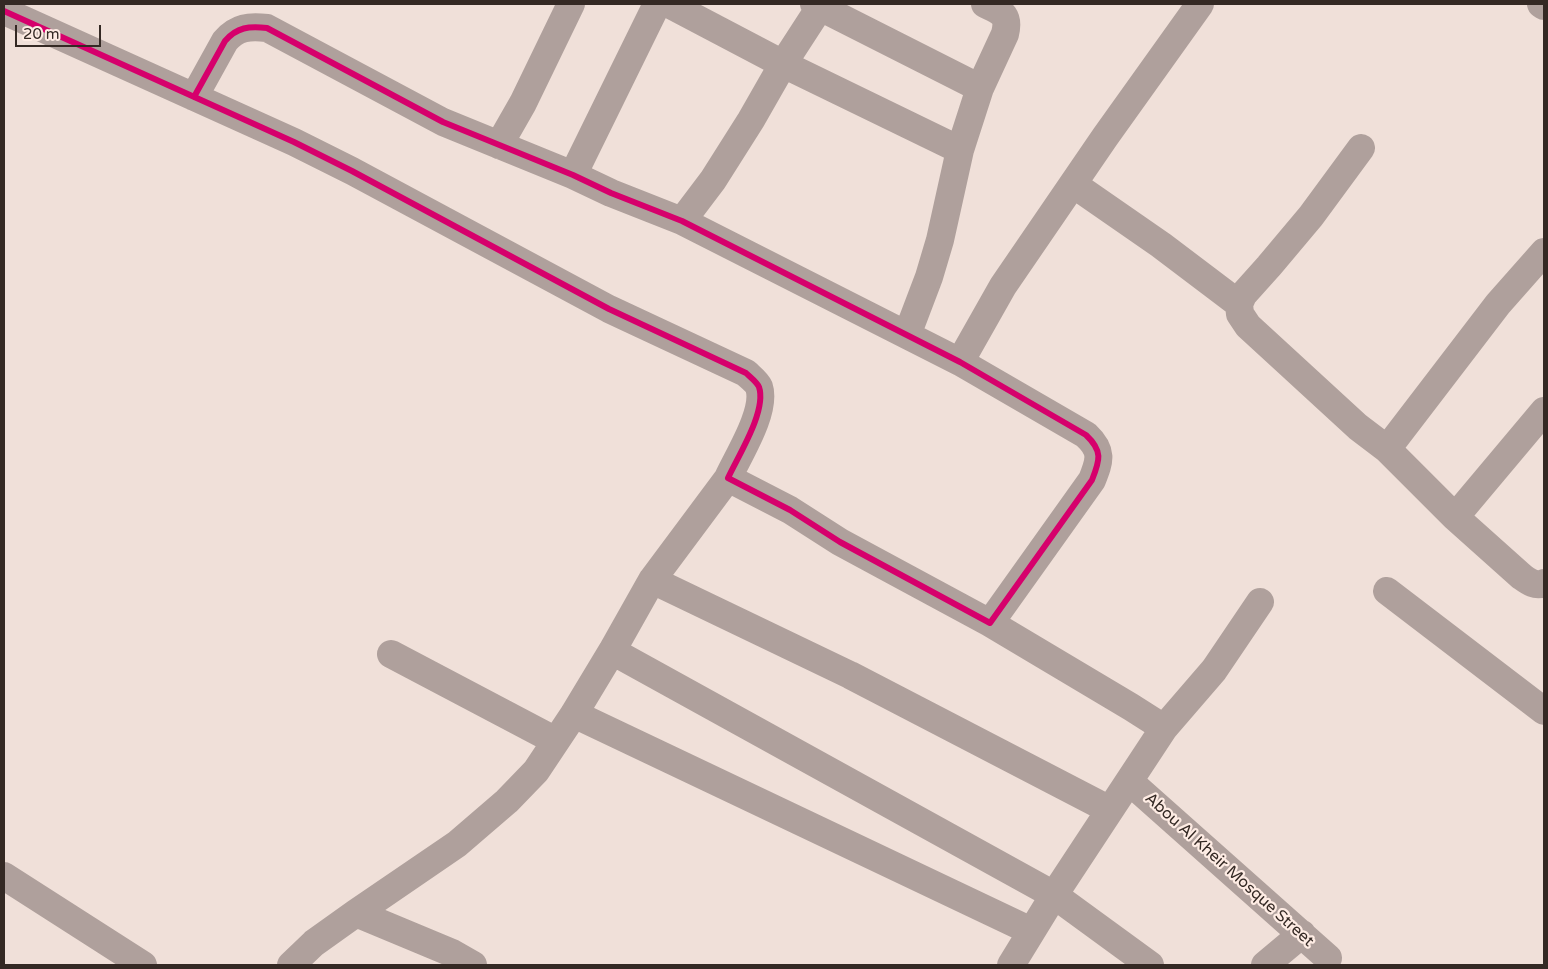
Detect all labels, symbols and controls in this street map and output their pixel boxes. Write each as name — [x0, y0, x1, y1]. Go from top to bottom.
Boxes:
scale bar — [18, 15, 104, 47]
text: 20 m — [23, 25, 60, 43]
street label: Abou Al Kheir Mosque Street — [1141, 789, 1317, 951]

